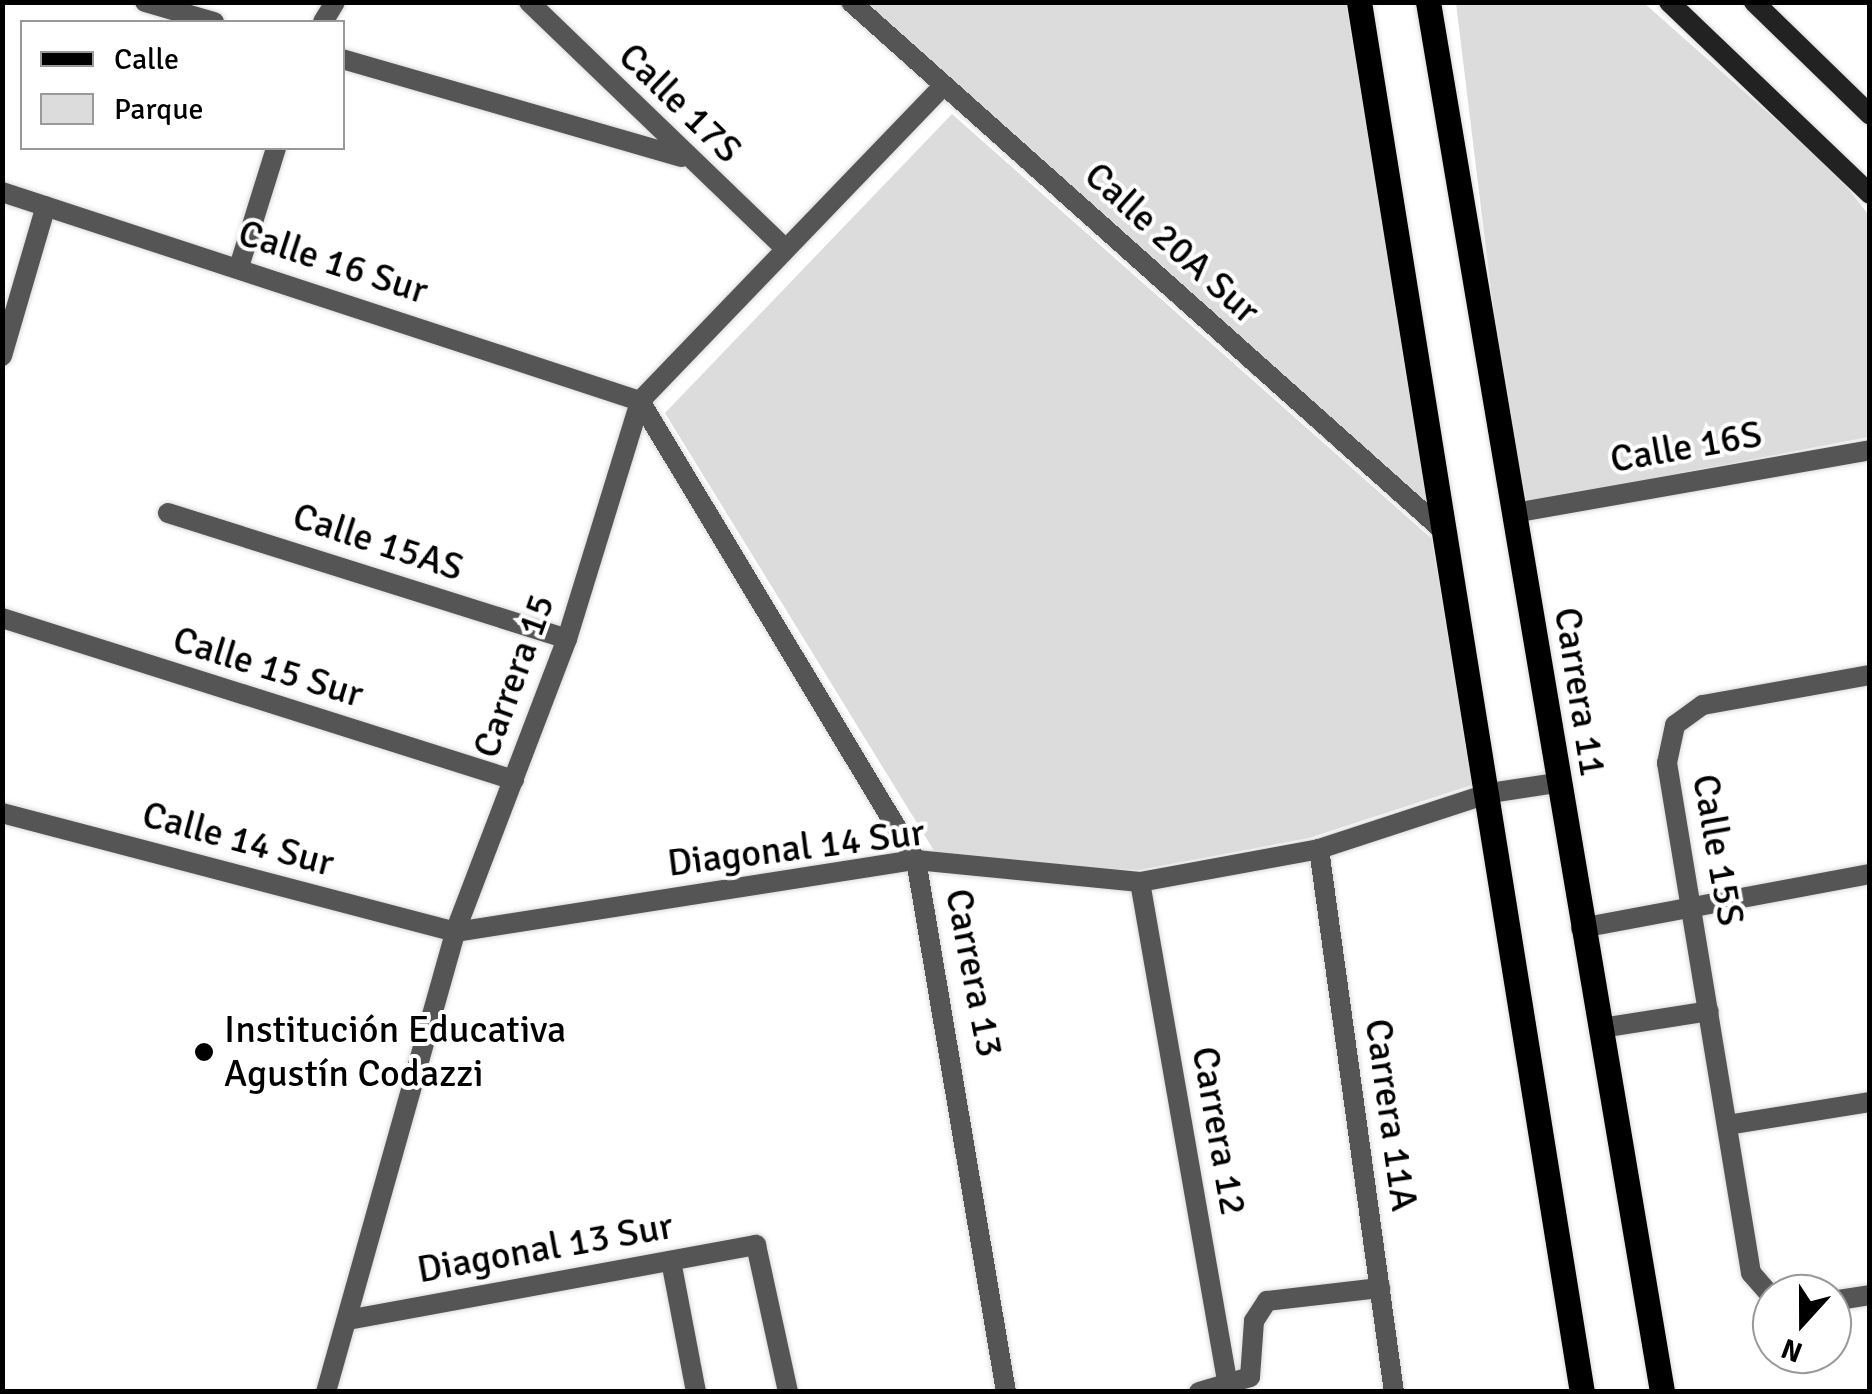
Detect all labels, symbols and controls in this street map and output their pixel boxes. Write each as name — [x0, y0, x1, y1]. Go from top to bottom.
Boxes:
legend — [20, 20, 345, 150]
street label: Calle 17S — [609, 33, 751, 173]
text: Calle — [114, 41, 179, 78]
text: Parque — [114, 91, 204, 128]
street label: Calle 20A Sur — [1075, 153, 1269, 333]
street label: Calle 16 Sur — [233, 210, 433, 314]
street label: Calle 16S — [1607, 411, 1765, 483]
street label: Calle 15AS — [287, 493, 469, 591]
street label: Carrera 15 — [463, 588, 565, 764]
street label: Carrera 11 — [1544, 604, 1616, 780]
street label: Calle 15 Sur — [168, 617, 368, 717]
street label: Calle 15S — [1682, 771, 1754, 929]
street label: Calle 14 Sur — [137, 792, 339, 886]
street label: Diagonal 14 Sur — [665, 810, 927, 886]
street label: Carrera 13 — [935, 885, 1013, 1061]
place label: Institución Educativa Agustín Codazzi — [224, 1007, 566, 1096]
street label: Carrera 11A — [1355, 1016, 1427, 1214]
marker: Institución Educativa Agustín Codazzi — [193, 1041, 215, 1063]
street label: Carrera 12 — [1182, 1043, 1256, 1219]
street label: Diagonal 13 Sur — [414, 1203, 676, 1293]
north arrow — [1752, 1274, 1852, 1374]
text: N — [1777, 1331, 1807, 1370]

